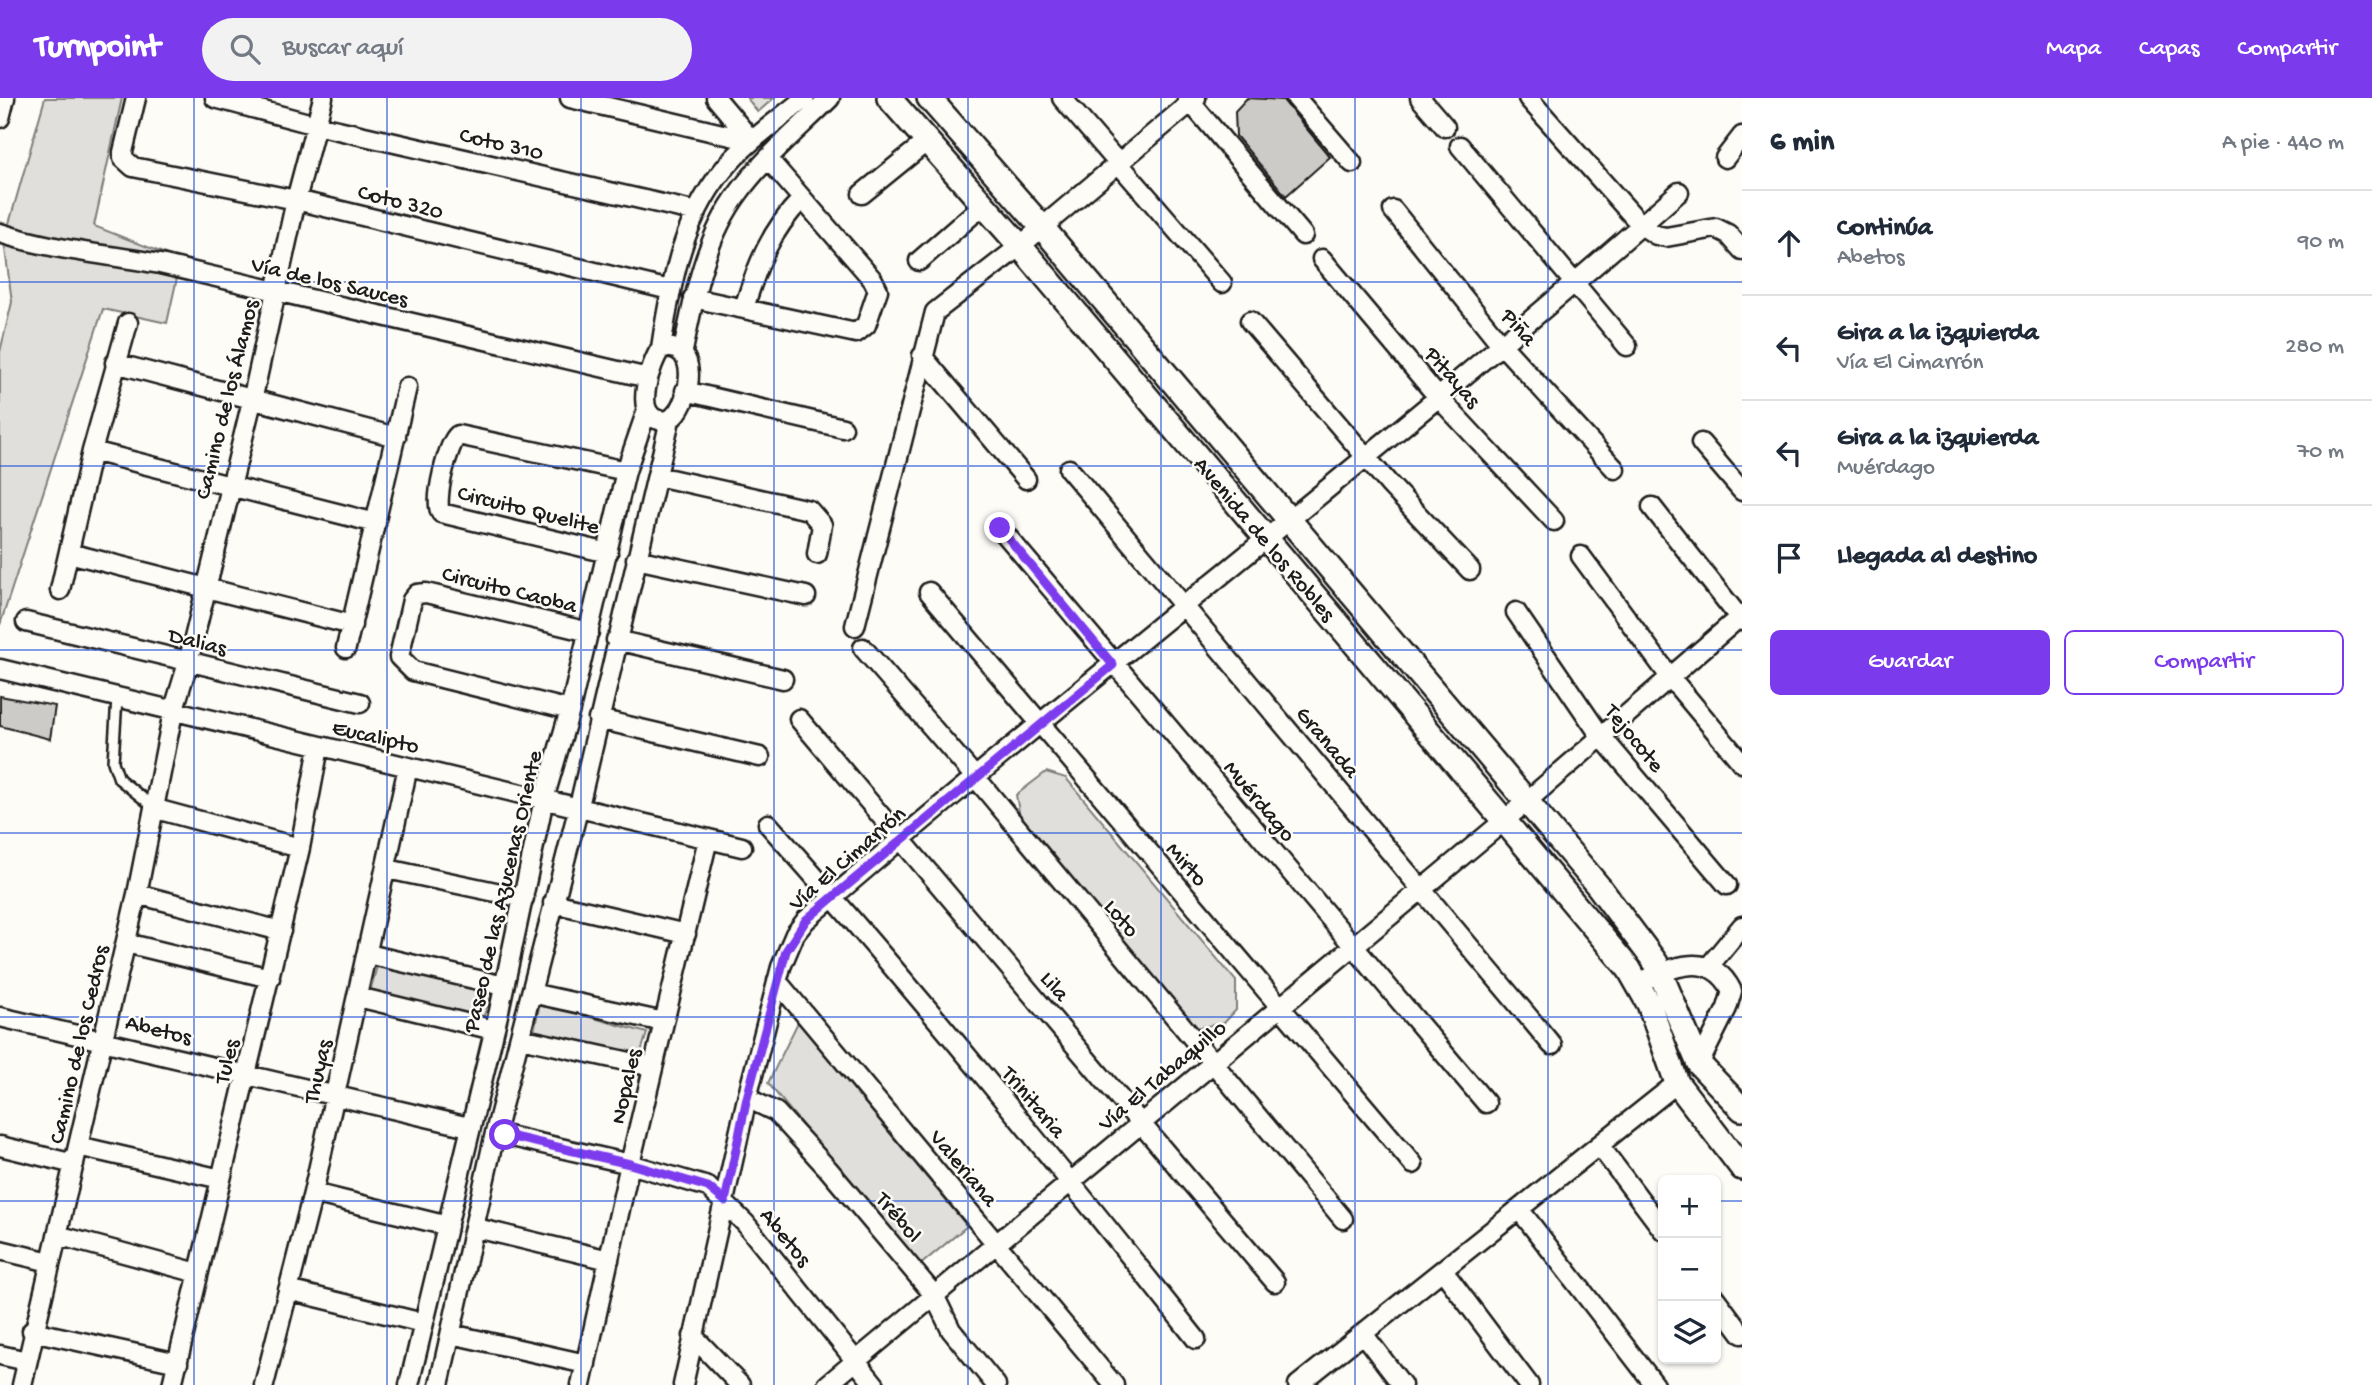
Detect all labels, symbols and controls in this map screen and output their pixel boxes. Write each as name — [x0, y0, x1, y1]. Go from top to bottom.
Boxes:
search box — [202, 18, 692, 81]
text: Turnpoint — [35, 30, 160, 68]
icon: search — [226, 30, 264, 68]
text: Buscar aquí — [282, 34, 404, 65]
text: Mapa — [2046, 35, 2101, 64]
text: Capas — [2139, 35, 2199, 64]
text: Compartir — [2237, 35, 2337, 64]
street label: Coto 310 — [457, 123, 546, 168]
text: 6 min — [1770, 126, 1834, 161]
text: A pie · 440 m — [2222, 130, 2344, 157]
street label: Coto 320 — [354, 180, 446, 227]
text: Continúa — [1837, 214, 1932, 245]
icon: ahead — [1770, 224, 1808, 262]
text: 90 m — [2298, 229, 2344, 256]
text: Abetos — [1837, 245, 1904, 272]
street label: Vía de los Sauces — [247, 252, 411, 315]
street label: Camino de los Álamos — [190, 297, 266, 502]
street label: Piña — [1493, 303, 1542, 354]
text: Gira a la izquierda — [1837, 319, 2039, 350]
icon: left — [1770, 329, 1808, 367]
text: 280 m — [2285, 334, 2344, 361]
street label: Pitayas — [1417, 341, 1486, 415]
text: Vía El Cimarrón — [1837, 350, 1984, 377]
text: Gira a la izquierda — [1837, 424, 2039, 455]
icon: left — [1770, 434, 1808, 472]
text: 70 m — [2297, 439, 2344, 466]
street label: Avenida de los Robles — [1187, 453, 1340, 628]
text: Muérdago — [1837, 455, 1935, 482]
street label: Circuito Quelite — [454, 481, 603, 542]
route end — [984, 512, 1015, 543]
icon: arrive — [1770, 539, 1808, 577]
text: Llegada al destino — [1837, 542, 2037, 573]
street label: Circuito Caoba — [439, 562, 581, 621]
street label: Dalias — [163, 623, 230, 664]
button: Guardar — [1770, 630, 2050, 695]
button: Compartir — [2064, 630, 2344, 695]
street label: Tejocote — [1596, 698, 1670, 780]
street label: Granada — [1289, 702, 1365, 786]
street label: Eucalipto — [329, 715, 421, 762]
street label: Paseo de las Azucenas Oriente — [459, 747, 550, 1036]
street label: Muérdago — [1216, 756, 1300, 849]
street label: Vía El Cimarrón — [783, 801, 912, 919]
street label: Mirto — [1159, 837, 1212, 893]
street label: Loto — [1097, 895, 1144, 944]
street label: Camino de los Cedros — [44, 942, 117, 1147]
street label: Lila — [1033, 967, 1074, 1009]
street label: Abetos — [122, 1010, 195, 1053]
street label: Vía El Tabaquillo — [1093, 1015, 1233, 1139]
street label: Tules — [209, 1036, 247, 1089]
street label: Thuyas — [299, 1037, 340, 1108]
street label: Nopales — [606, 1046, 649, 1127]
street label: Trinitaria — [993, 1060, 1071, 1146]
route start — [489, 1119, 520, 1150]
street label: Valeriana — [922, 1125, 1003, 1214]
map controls — [1658, 1175, 1721, 1364]
button: + — [1658, 1175, 1721, 1238]
street label: Trébol — [867, 1186, 926, 1249]
street label: Abetos — [753, 1204, 816, 1273]
button: − — [1658, 1238, 1721, 1301]
button: layers — [1658, 1301, 1721, 1364]

